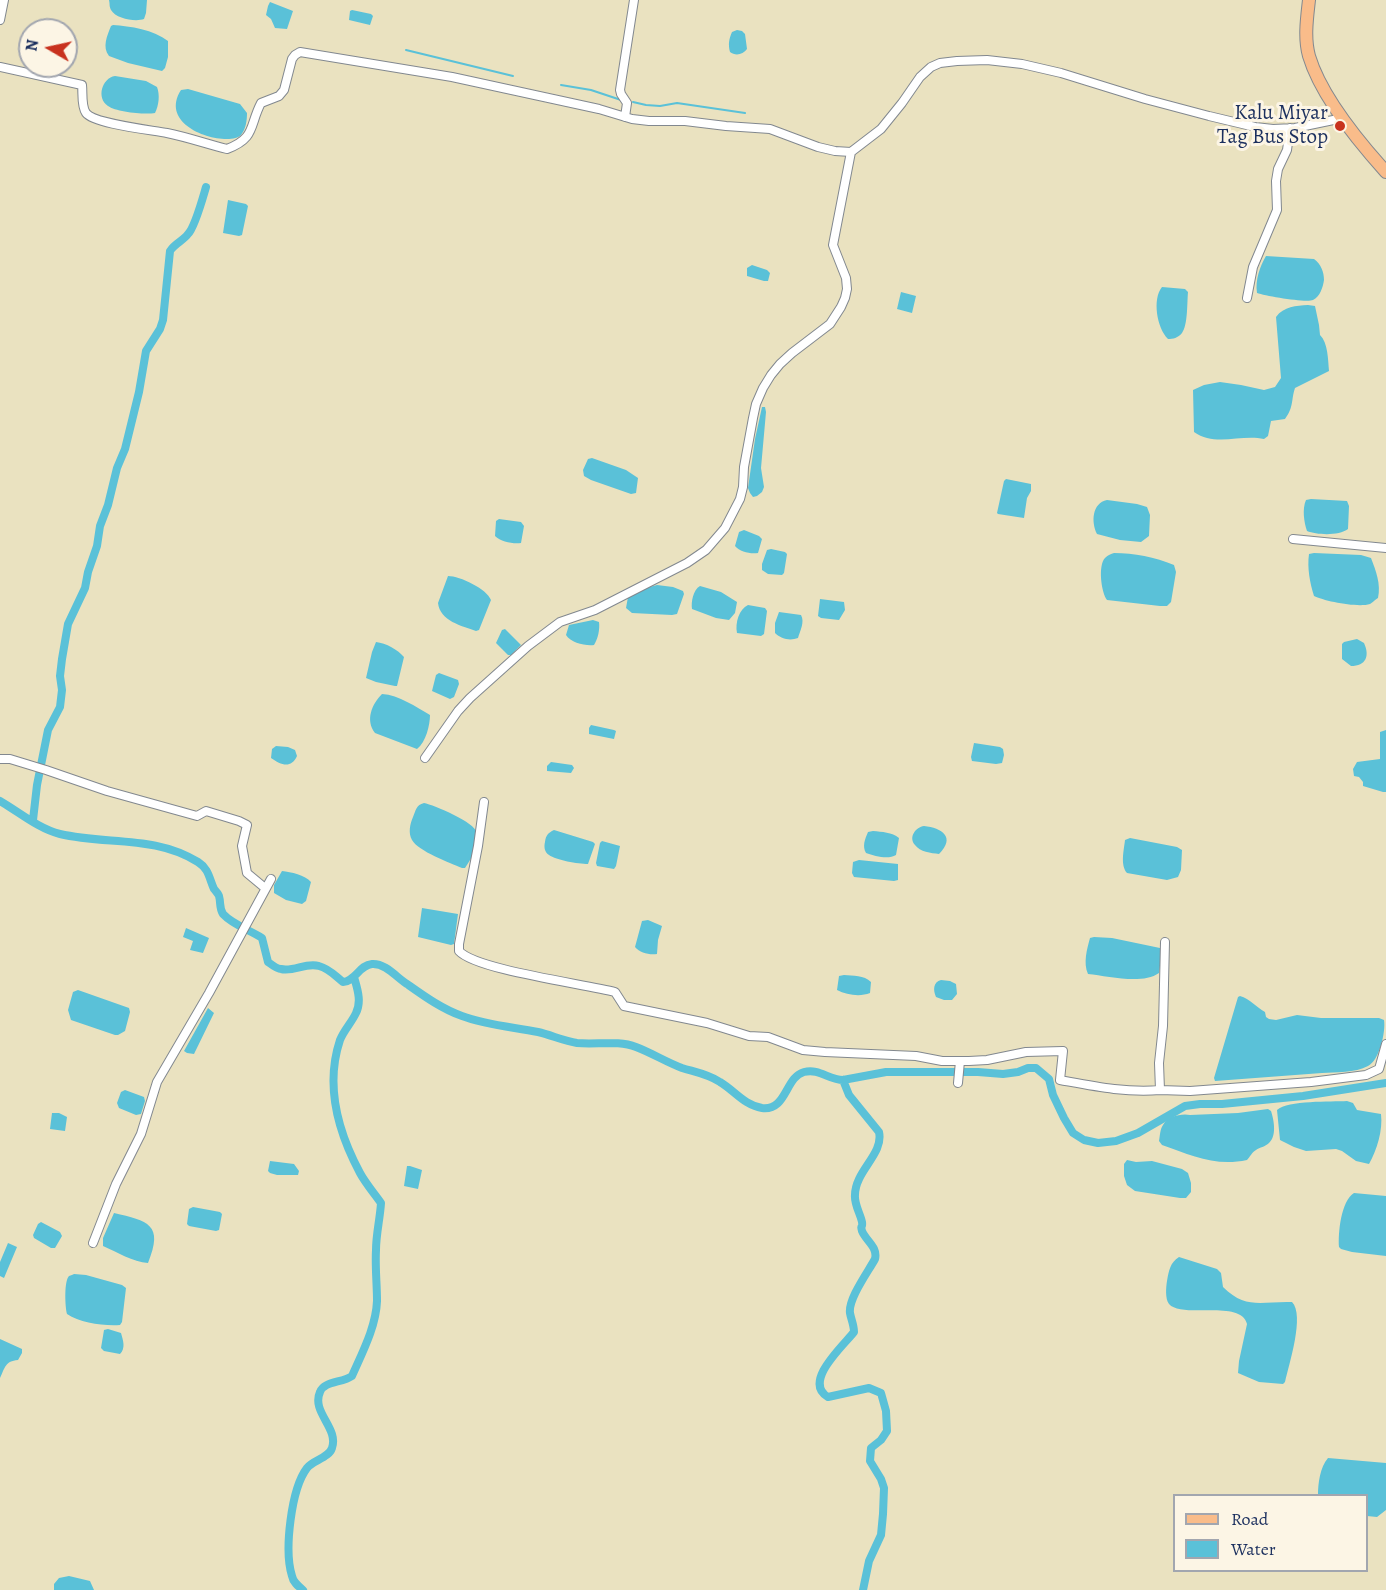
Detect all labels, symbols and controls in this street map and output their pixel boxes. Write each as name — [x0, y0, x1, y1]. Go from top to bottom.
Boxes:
north arrow — [18, 18, 78, 78]
text: N — [20, 38, 44, 53]
place label: Kalu Miyar Tag Bus Stop — [1217, 101, 1328, 151]
marker: Kalu Miyar Tag Bus Stop — [1333, 119, 1347, 133]
legend — [1173, 1494, 1368, 1572]
text: Road — [1231, 1507, 1268, 1531]
text: Water — [1231, 1537, 1276, 1561]

